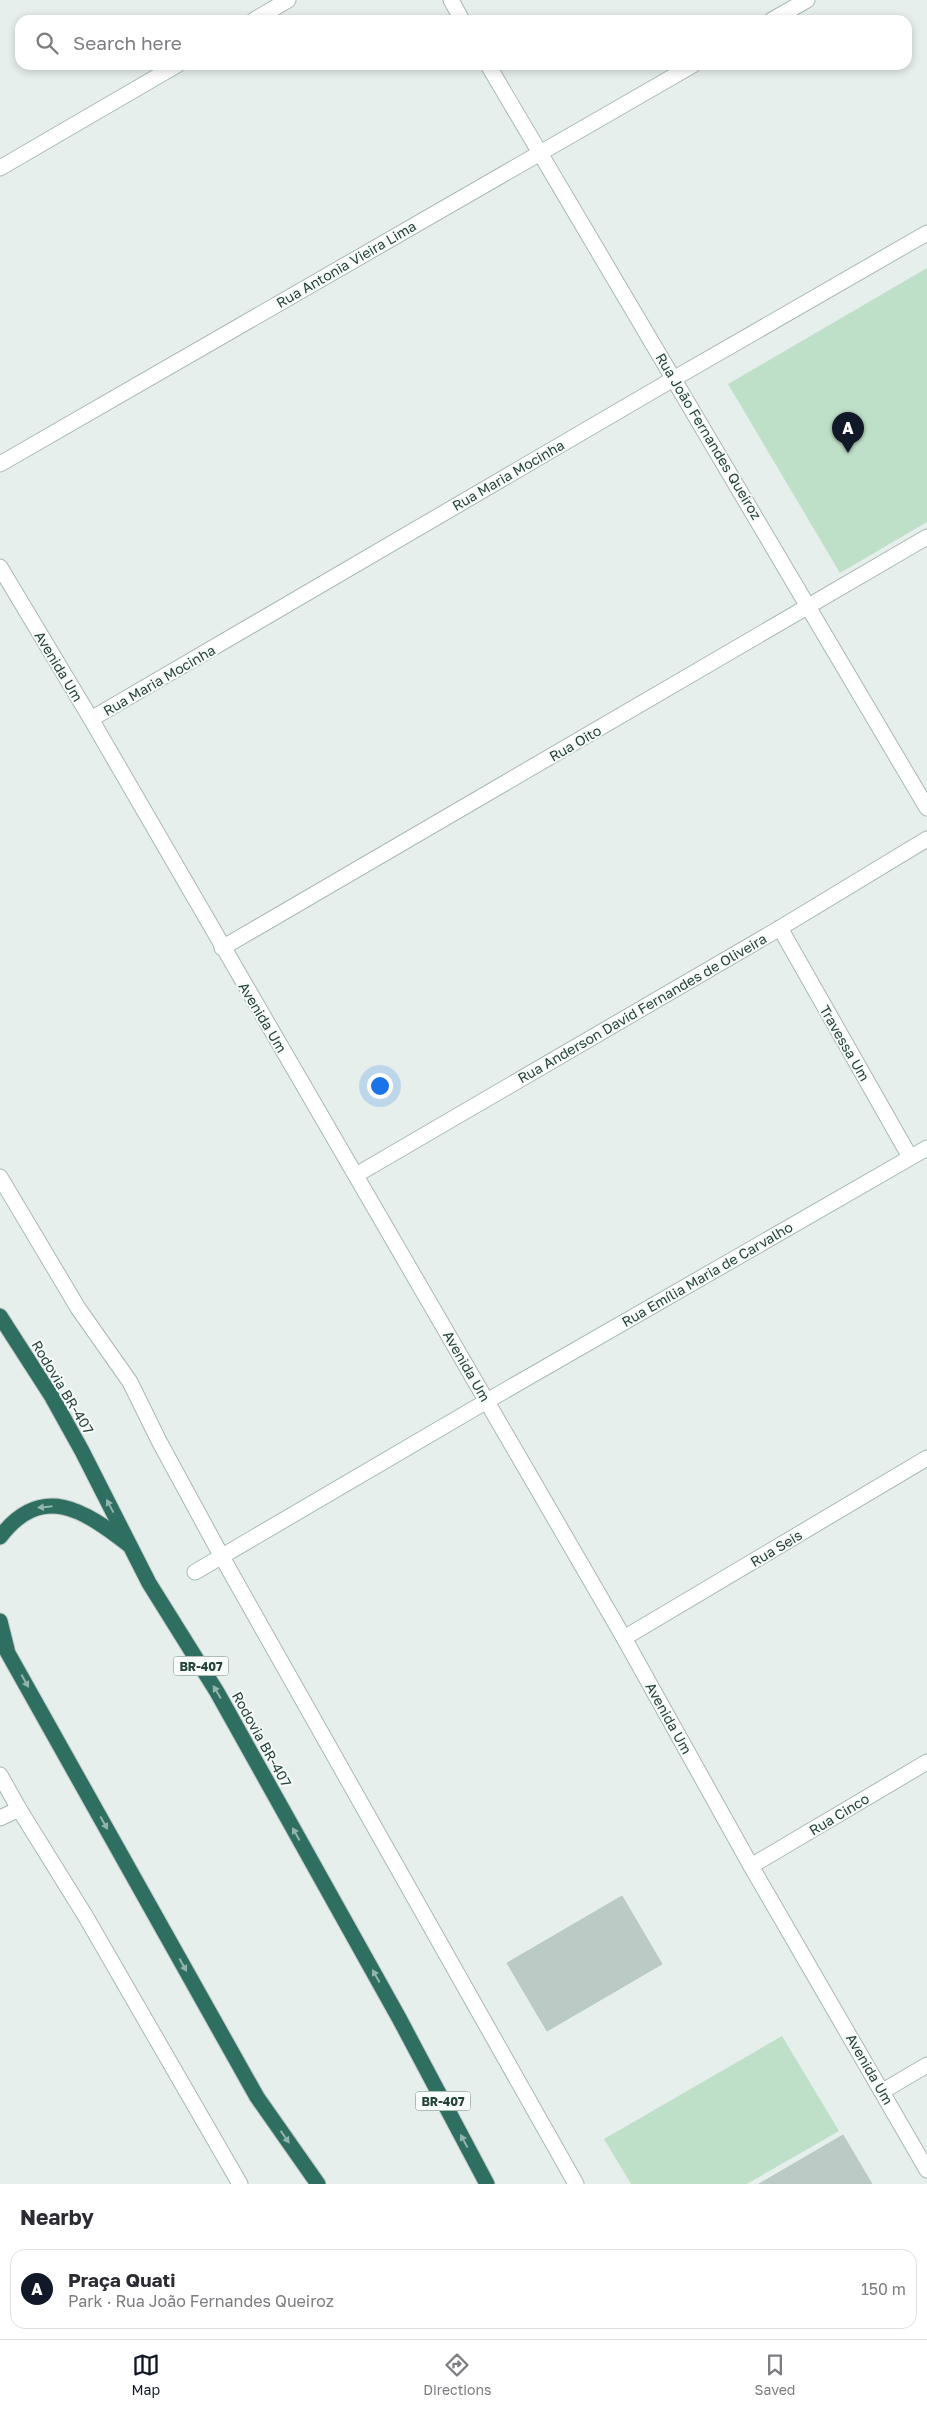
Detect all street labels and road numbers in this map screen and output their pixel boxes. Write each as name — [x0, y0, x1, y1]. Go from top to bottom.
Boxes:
street label: Rua Antonia Vieira Lima — [273, 217, 419, 311]
street label: Rua João Fernandes Queiroz — [652, 350, 766, 522]
street label: Rua Maria Mocinha — [449, 436, 567, 514]
street label: Avenida Um — [31, 628, 87, 704]
street label: Rua Maria Mocinha — [100, 641, 218, 719]
street label: Rua Oito — [546, 721, 604, 765]
street label: Rua Anderson David Fernandes de Oliveira — [515, 930, 769, 1086]
street label: Avenida Um — [235, 979, 291, 1055]
street label: Travessa Um — [816, 1002, 874, 1084]
street label: Rua Emília Maria de Carvalho — [618, 1218, 796, 1330]
street label: Avenida Um — [440, 1327, 494, 1405]
street label: Rodovia BR-407 — [28, 1337, 98, 1437]
street label: Rua Seis — [747, 1526, 805, 1570]
road number: BR-407 — [174, 1656, 228, 1675]
street label: Avenida Um — [642, 1679, 696, 1757]
street label: Rodovia BR-407 — [229, 1688, 295, 1790]
street label: Rua Cinco — [806, 1789, 872, 1839]
street label: Avenida Um — [843, 2030, 897, 2108]
road number: BR-407 — [416, 2092, 470, 2110]

